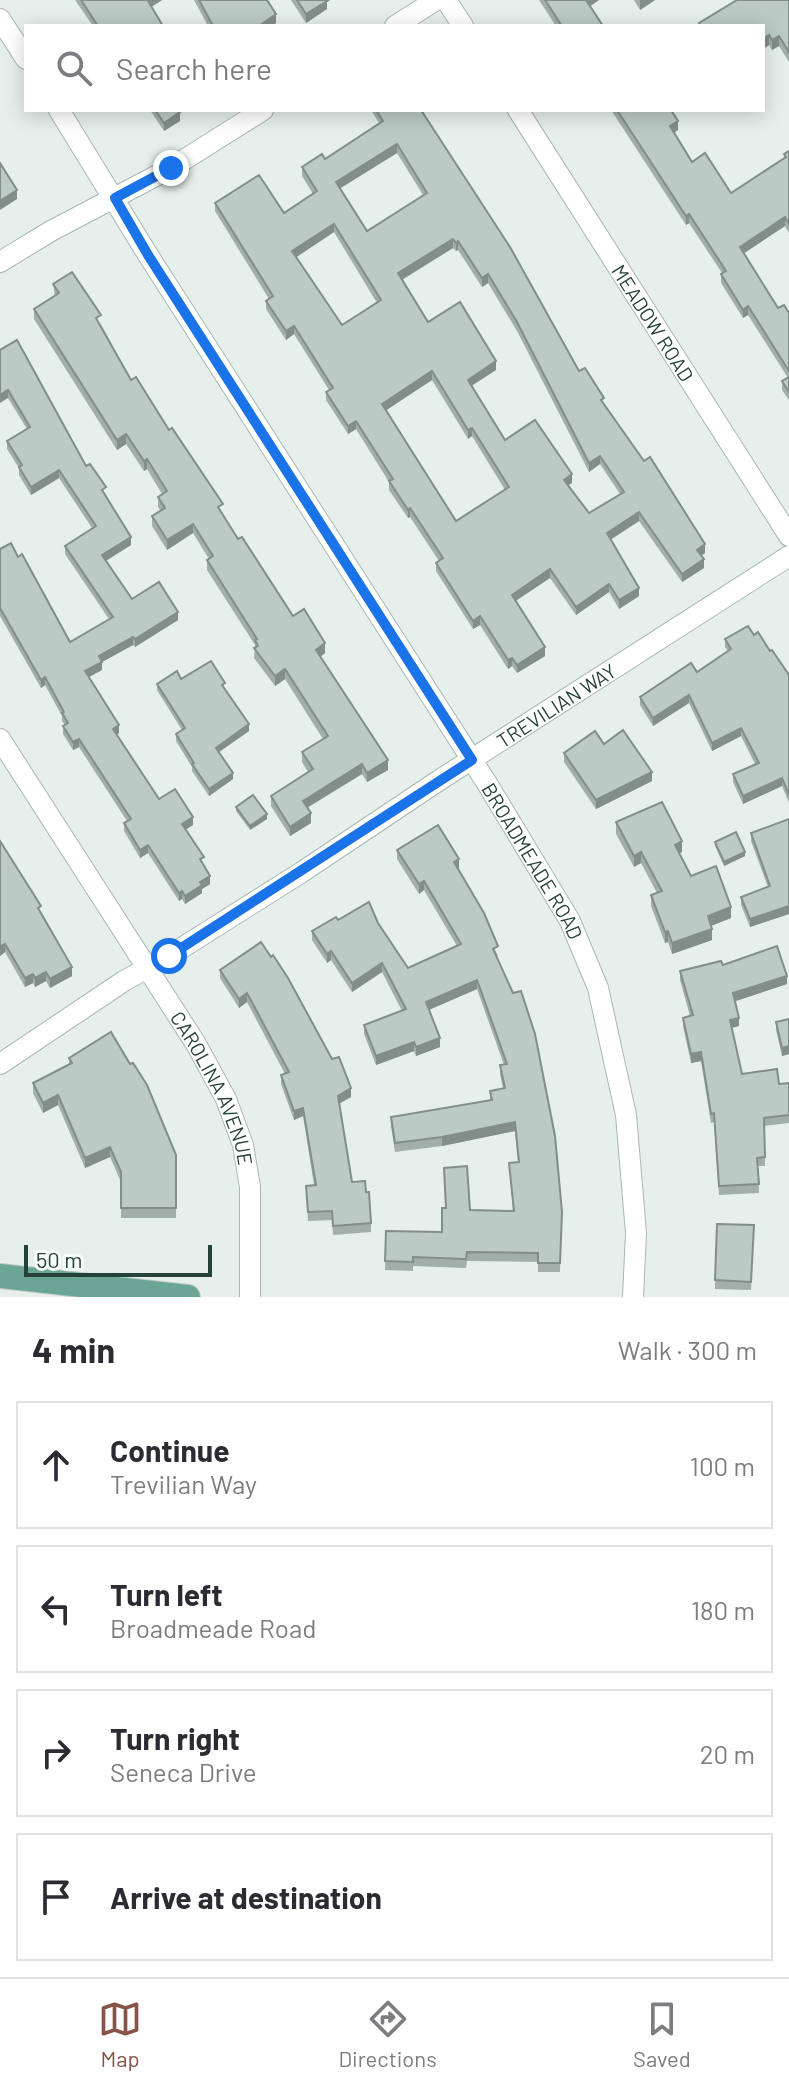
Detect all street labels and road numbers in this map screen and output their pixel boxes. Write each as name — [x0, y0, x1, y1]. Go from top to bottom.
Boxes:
street label: MEADOW ROAD — [607, 260, 699, 386]
street label: TREVILIAN WAY — [492, 658, 620, 752]
street label: BROADMEADE ROAD — [477, 778, 588, 943]
street label: CAROLINA AVENUE — [166, 1007, 258, 1167]

